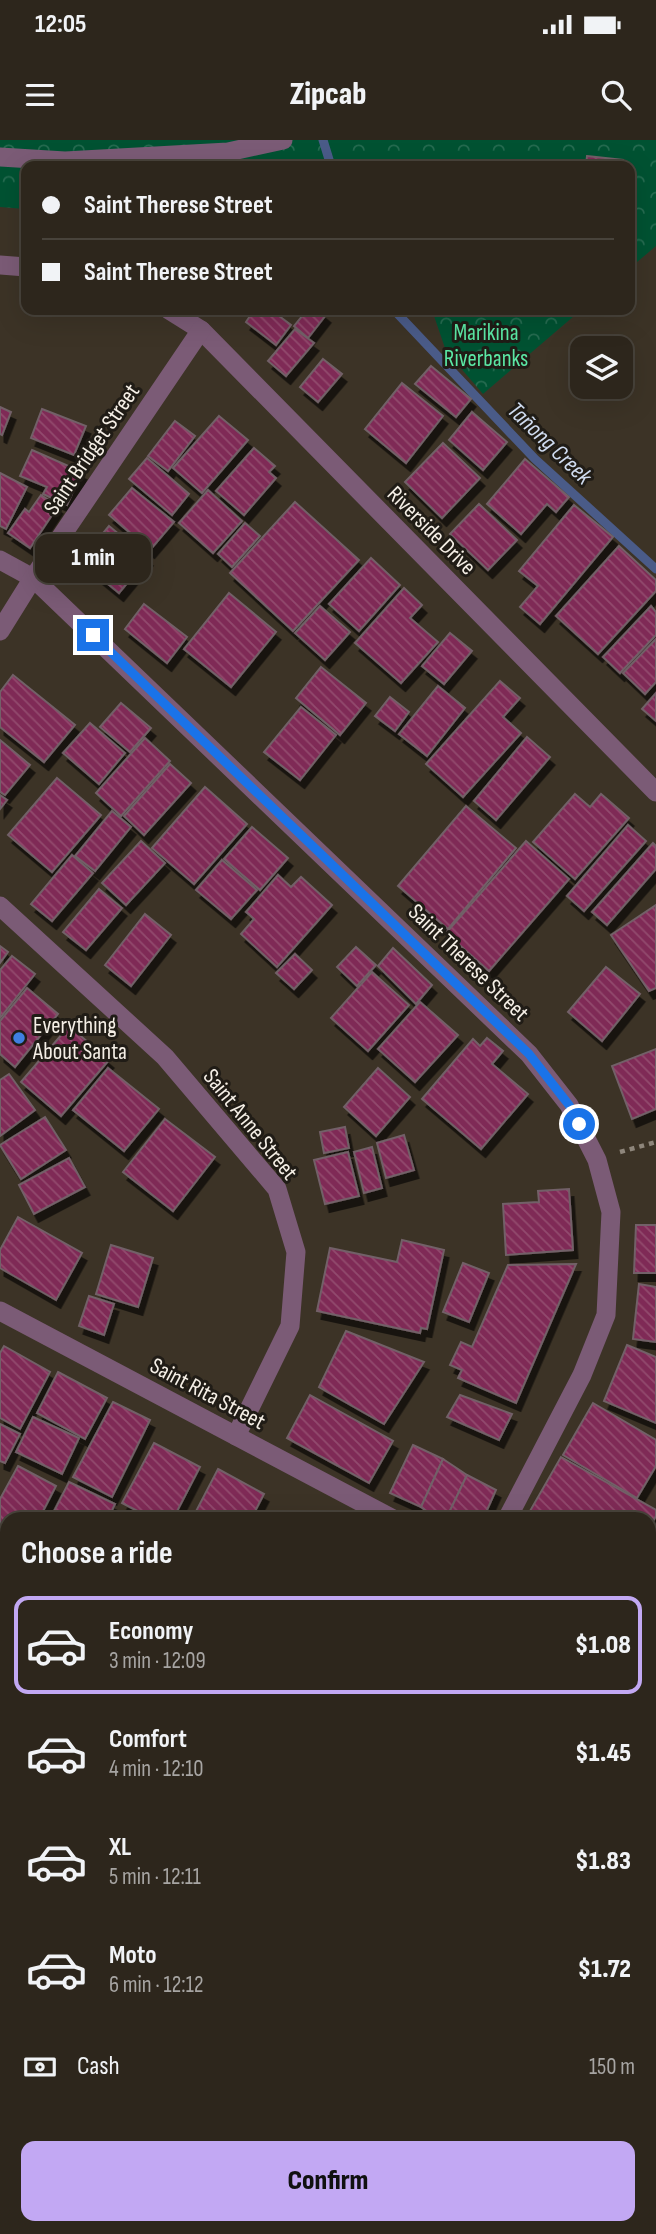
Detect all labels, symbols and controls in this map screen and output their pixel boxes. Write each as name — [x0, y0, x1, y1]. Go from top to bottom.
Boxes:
text: 12:05 — [35, 9, 87, 40]
text: Zipcab — [290, 75, 366, 114]
icon: menu — [21, 76, 59, 114]
icon: search — [597, 76, 635, 114]
text: Saint Therese Street — [84, 190, 273, 221]
text: Saint Therese Street — [84, 257, 273, 288]
park label: Marikina Riverbanks — [444, 319, 528, 373]
map controls — [570, 336, 633, 399]
button: layers — [570, 336, 633, 399]
street label: Saint Bridget Street — [38, 379, 146, 520]
water label: Tañong Creek — [501, 396, 599, 491]
street label: Riverside Drive — [381, 480, 482, 581]
callout: 1 min — [35, 533, 151, 582]
text: 1 min — [71, 544, 115, 572]
route end — [77, 619, 109, 651]
street label: Saint Therese Street — [402, 898, 535, 1027]
place label: Everything About Santa — [32, 1012, 127, 1066]
marker: Everything About Santa — [11, 1030, 27, 1046]
street label: Saint Anne Street — [197, 1063, 304, 1186]
route start — [563, 1108, 595, 1140]
street label: Saint Rita Street — [145, 1352, 270, 1436]
text: Choose a ride — [21, 1534, 173, 1573]
icon: car — [25, 1614, 88, 1677]
text: Economy — [109, 1616, 193, 1647]
text: $1.08 — [575, 1630, 631, 1661]
text: 3 min · 12:09 — [109, 1647, 206, 1675]
icon: car — [25, 1722, 88, 1785]
text: Comfort — [109, 1724, 187, 1755]
text: $1.45 — [575, 1738, 631, 1769]
text: 4 min · 12:10 — [109, 1755, 203, 1783]
icon: car — [25, 1830, 88, 1893]
text: XL — [109, 1832, 131, 1863]
text: $1.83 — [575, 1846, 631, 1877]
text: 5 min · 12:11 — [109, 1863, 201, 1891]
icon: car — [25, 1938, 88, 2001]
text: Moto — [109, 1940, 157, 1971]
text: $1.72 — [578, 1954, 631, 1985]
text: 6 min · 12:12 — [109, 1971, 203, 1999]
icon: cash — [21, 2048, 59, 2086]
text: Cash — [77, 2051, 120, 2082]
text: 150 m — [589, 2053, 635, 2081]
button: Confirm — [21, 2141, 635, 2221]

